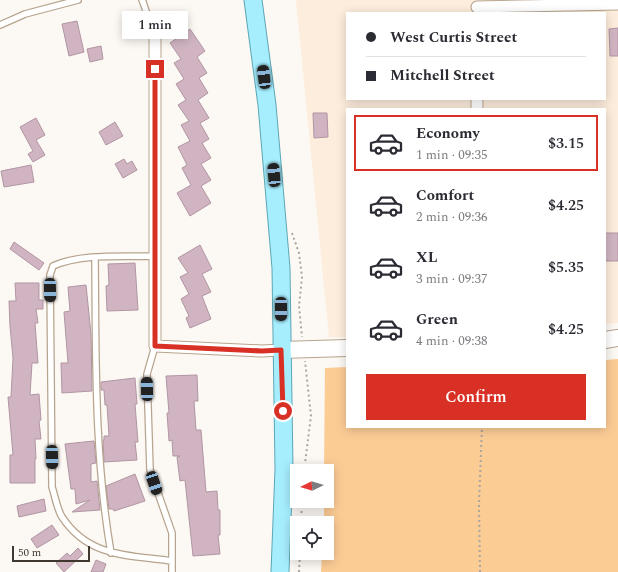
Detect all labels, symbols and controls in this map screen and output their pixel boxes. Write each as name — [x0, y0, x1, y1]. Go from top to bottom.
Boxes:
callout: 1 min — [122, 11, 188, 39]
text: 1 min — [138, 15, 172, 35]
text: West Curtis Street — [390, 26, 517, 49]
route end — [146, 60, 164, 78]
car — [257, 64, 271, 90]
text: Mitchell Street — [390, 64, 495, 87]
text: Economy — [416, 122, 480, 145]
icon: car — [368, 125, 404, 161]
text: $3.15 — [548, 132, 584, 155]
text: 1 min · 09:35 — [416, 145, 488, 165]
car — [267, 163, 281, 187]
text: Comfort — [416, 184, 474, 207]
icon: car — [368, 187, 404, 223]
text: $4.25 — [548, 194, 584, 217]
text: 2 min · 09:36 — [416, 207, 488, 227]
text: XL — [416, 246, 437, 269]
icon: car — [368, 249, 404, 285]
text: $5.35 — [548, 256, 584, 279]
text: 3 min · 09:37 — [416, 269, 488, 289]
car — [44, 278, 56, 302]
car — [275, 297, 287, 321]
text: Green — [416, 308, 458, 331]
icon: car — [368, 311, 404, 347]
text: $4.25 — [548, 318, 584, 341]
text: 4 min · 09:38 — [416, 331, 488, 351]
button: Confirm — [366, 374, 586, 420]
car — [141, 377, 153, 401]
route start — [274, 402, 292, 420]
car — [46, 445, 58, 469]
north arrow — [290, 464, 334, 508]
map controls — [290, 464, 334, 560]
car — [144, 470, 164, 496]
button: locate — [290, 516, 334, 560]
scale bar — [12, 544, 90, 563]
text: 50 m — [18, 544, 41, 561]

